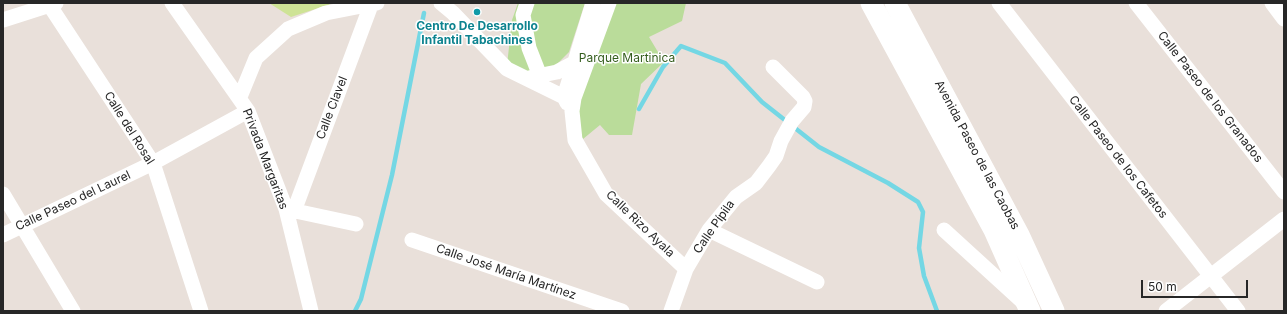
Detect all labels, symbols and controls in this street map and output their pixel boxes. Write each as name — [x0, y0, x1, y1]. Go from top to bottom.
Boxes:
marker: Centro De Desarrollo Infantil Tabachines — [472, 7, 482, 17]
place label: Centro De Desarrollo Infantil Tabachines — [416, 19, 538, 47]
street label: Calle Paseo de los Granados — [1154, 29, 1266, 165]
park label: Parque Martinica — [579, 51, 675, 65]
street label: Calle Clavel — [313, 74, 351, 142]
street label: Avenida Paseo de las Caobas — [931, 78, 1023, 232]
street label: Calle del Rosal — [101, 89, 157, 167]
street label: Calle Paseo de los Cafetos — [1066, 93, 1170, 221]
street label: Privada Margaritas — [239, 107, 291, 211]
street label: Calle Paseo del Laurel — [13, 168, 133, 234]
street label: Calle Rizo Ayala — [603, 188, 677, 260]
street label: Calle Pípila — [690, 197, 738, 257]
street label: Calle José María Martínez — [434, 241, 578, 303]
scale bar — [1143, 272, 1250, 298]
text: 50 m — [1148, 279, 1177, 294]

